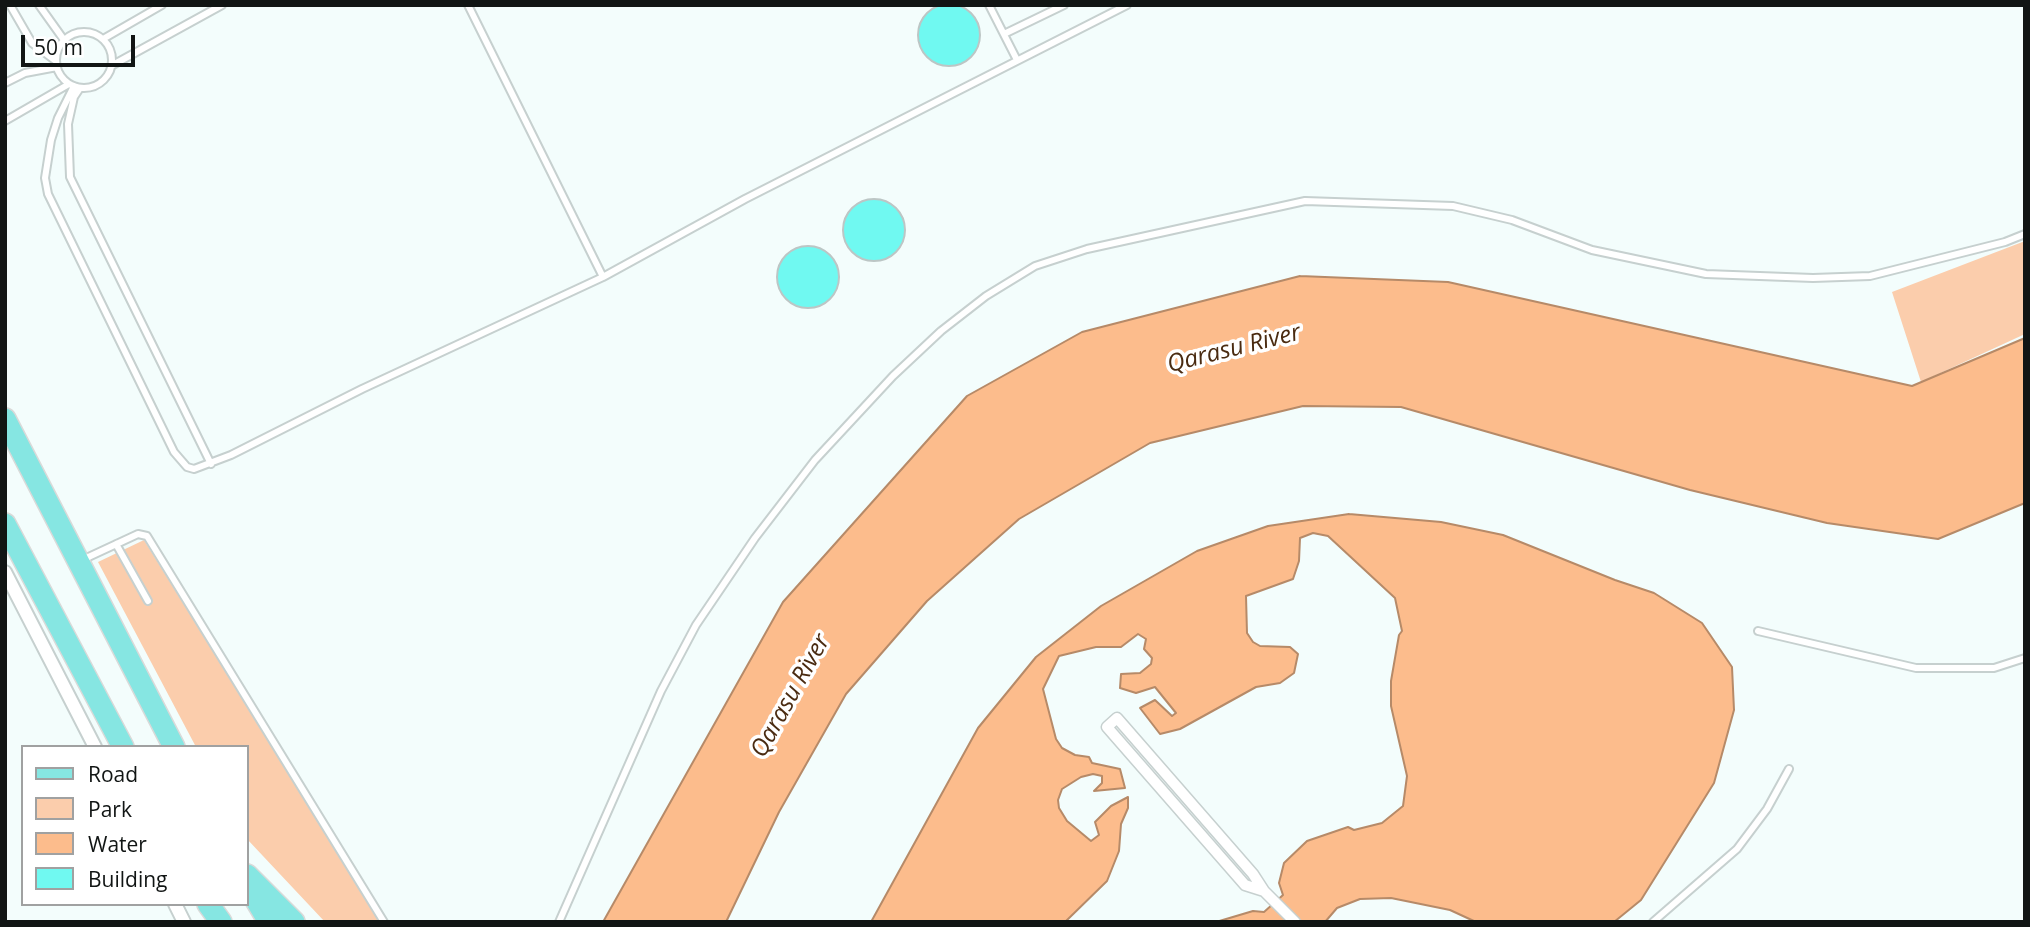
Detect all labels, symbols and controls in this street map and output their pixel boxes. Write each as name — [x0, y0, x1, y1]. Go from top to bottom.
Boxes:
scale bar — [24, 21, 138, 65]
text: 50 m — [34, 33, 83, 61]
water label: Qarasu River — [1164, 319, 1304, 379]
water label: Qarasu River — [745, 629, 837, 763]
legend — [21, 745, 248, 906]
text: Road — [88, 760, 138, 788]
text: Park — [88, 795, 132, 823]
text: Water — [88, 830, 147, 858]
text: Building — [88, 865, 167, 893]

